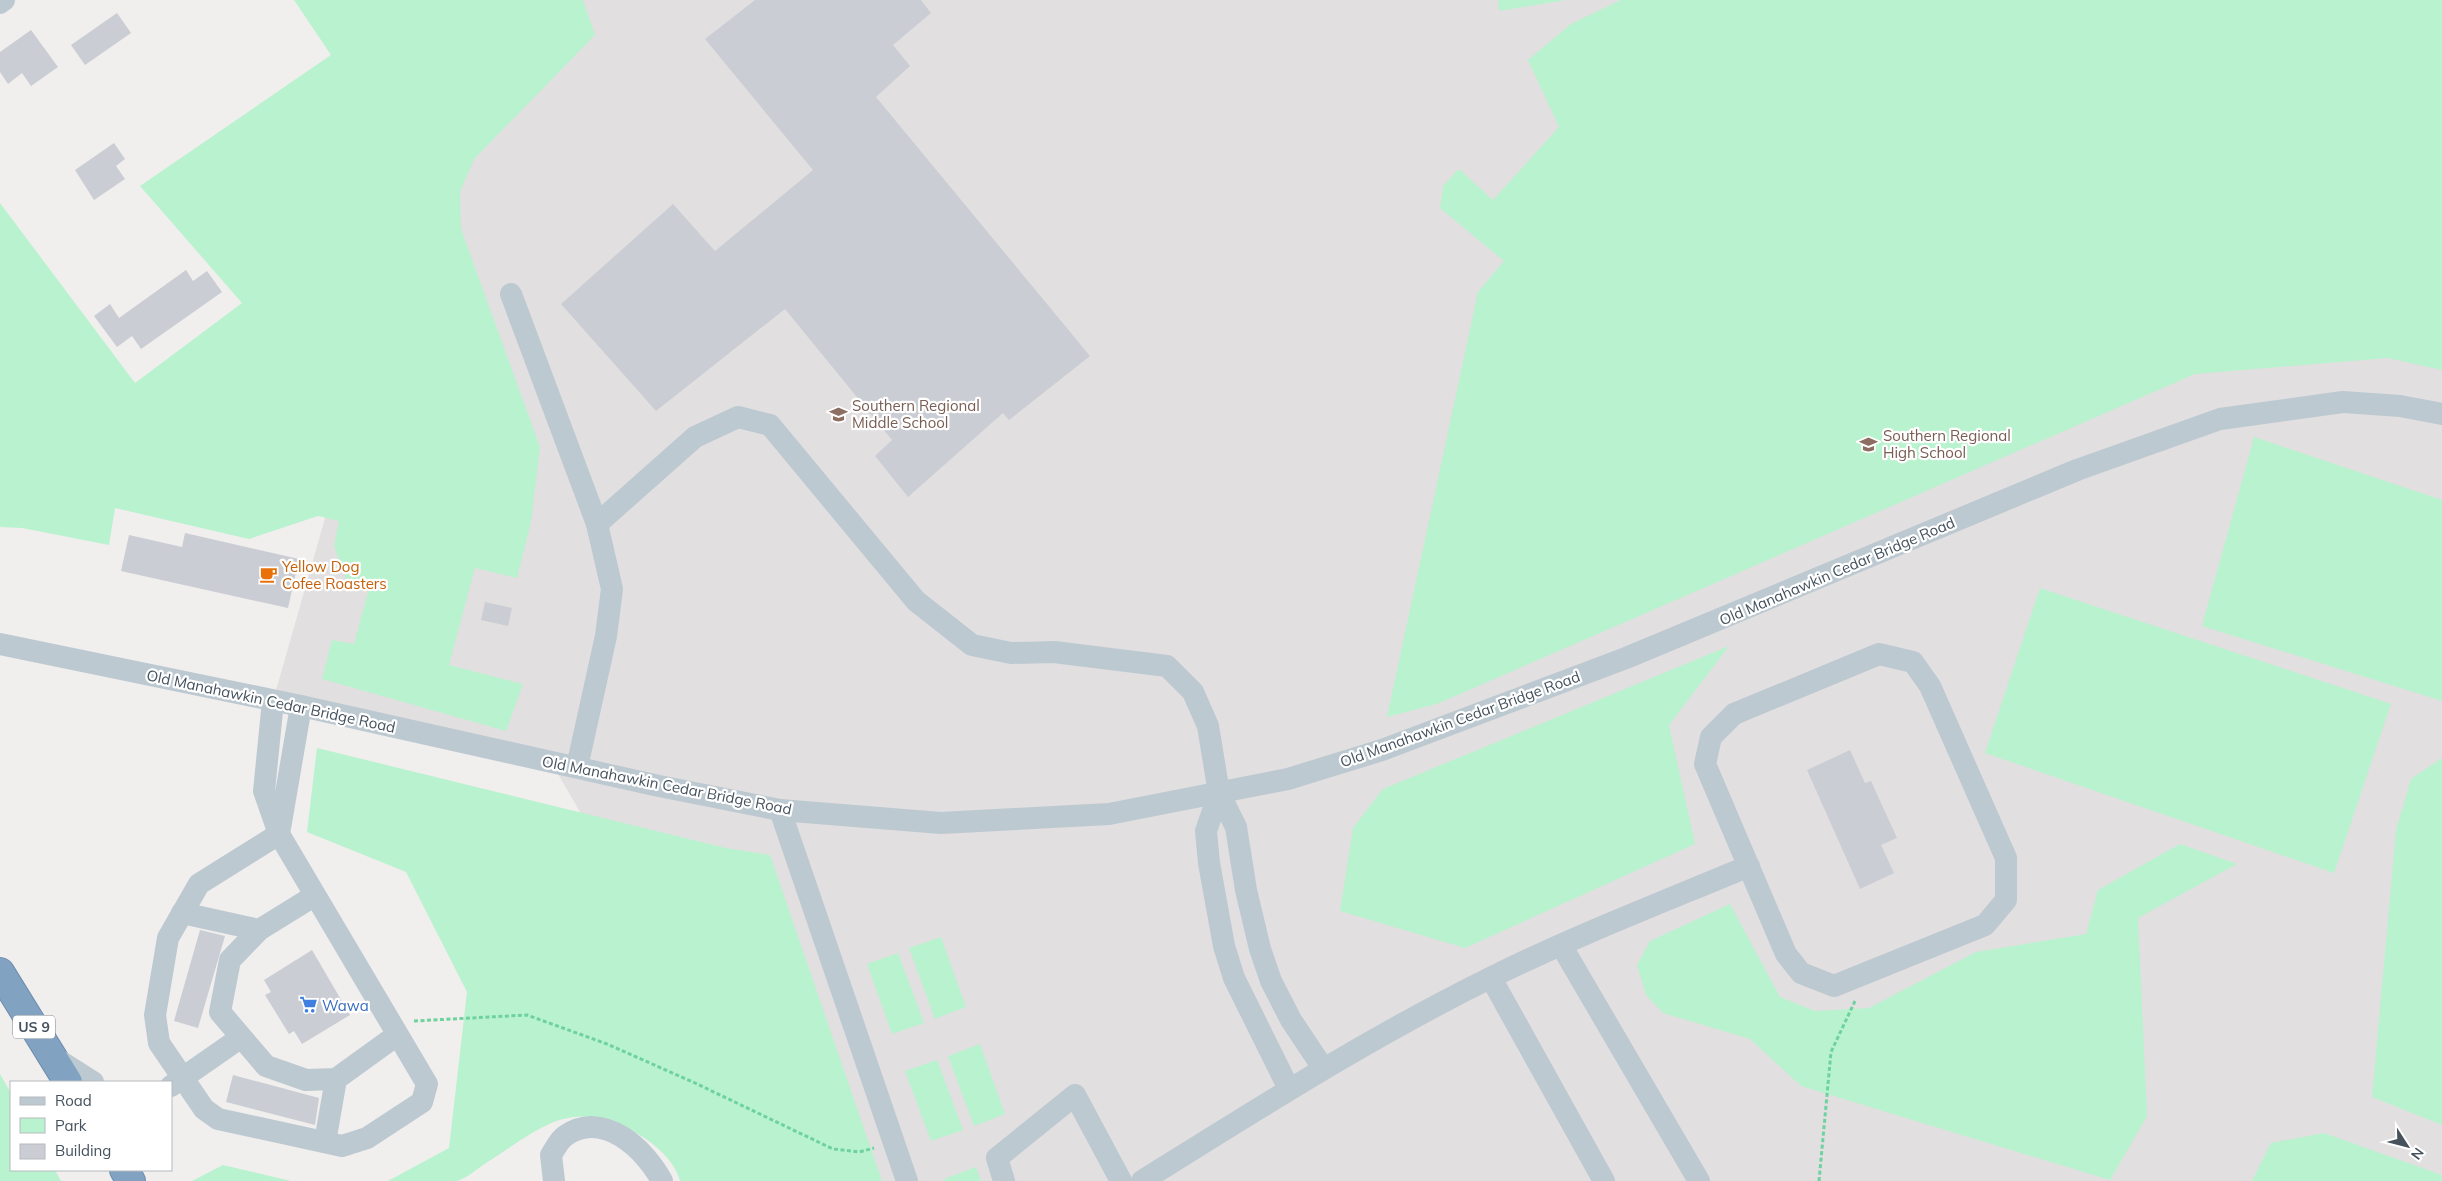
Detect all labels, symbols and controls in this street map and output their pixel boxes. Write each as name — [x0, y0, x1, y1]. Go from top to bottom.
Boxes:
place label: Southern Regional Middle School — [852, 396, 980, 432]
school or university icon: Southern Regional Middle School — [828, 404, 848, 424]
place label: Southern Regional High School — [1883, 426, 2011, 462]
school or university icon: Southern Regional High School — [1859, 434, 1879, 454]
street label: Old Manahawkin Cedar Bridge Road — [1716, 513, 1958, 629]
place label: Yellow Dog Cofee Roasters — [281, 557, 387, 593]
cafe icon: Yellow Dog Cofee Roasters — [258, 565, 278, 585]
street label: Old Manahawkin Cedar Bridge Road — [145, 665, 397, 737]
street label: Old Manahawkin Cedar Bridge Road — [1337, 667, 1583, 771]
street label: Old Manahawkin Cedar Bridge Road — [541, 751, 793, 819]
supermarket icon: Wawa — [298, 995, 318, 1015]
place label: Wawa — [322, 996, 369, 1015]
road number: US 9 — [13, 1016, 55, 1038]
legend — [10, 1081, 172, 1171]
text: Road — [55, 1091, 92, 1110]
text: Park — [55, 1116, 87, 1135]
north arrow — [2382, 1121, 2432, 1171]
text: Building — [55, 1141, 111, 1160]
text: N — [2407, 1144, 2428, 1163]

